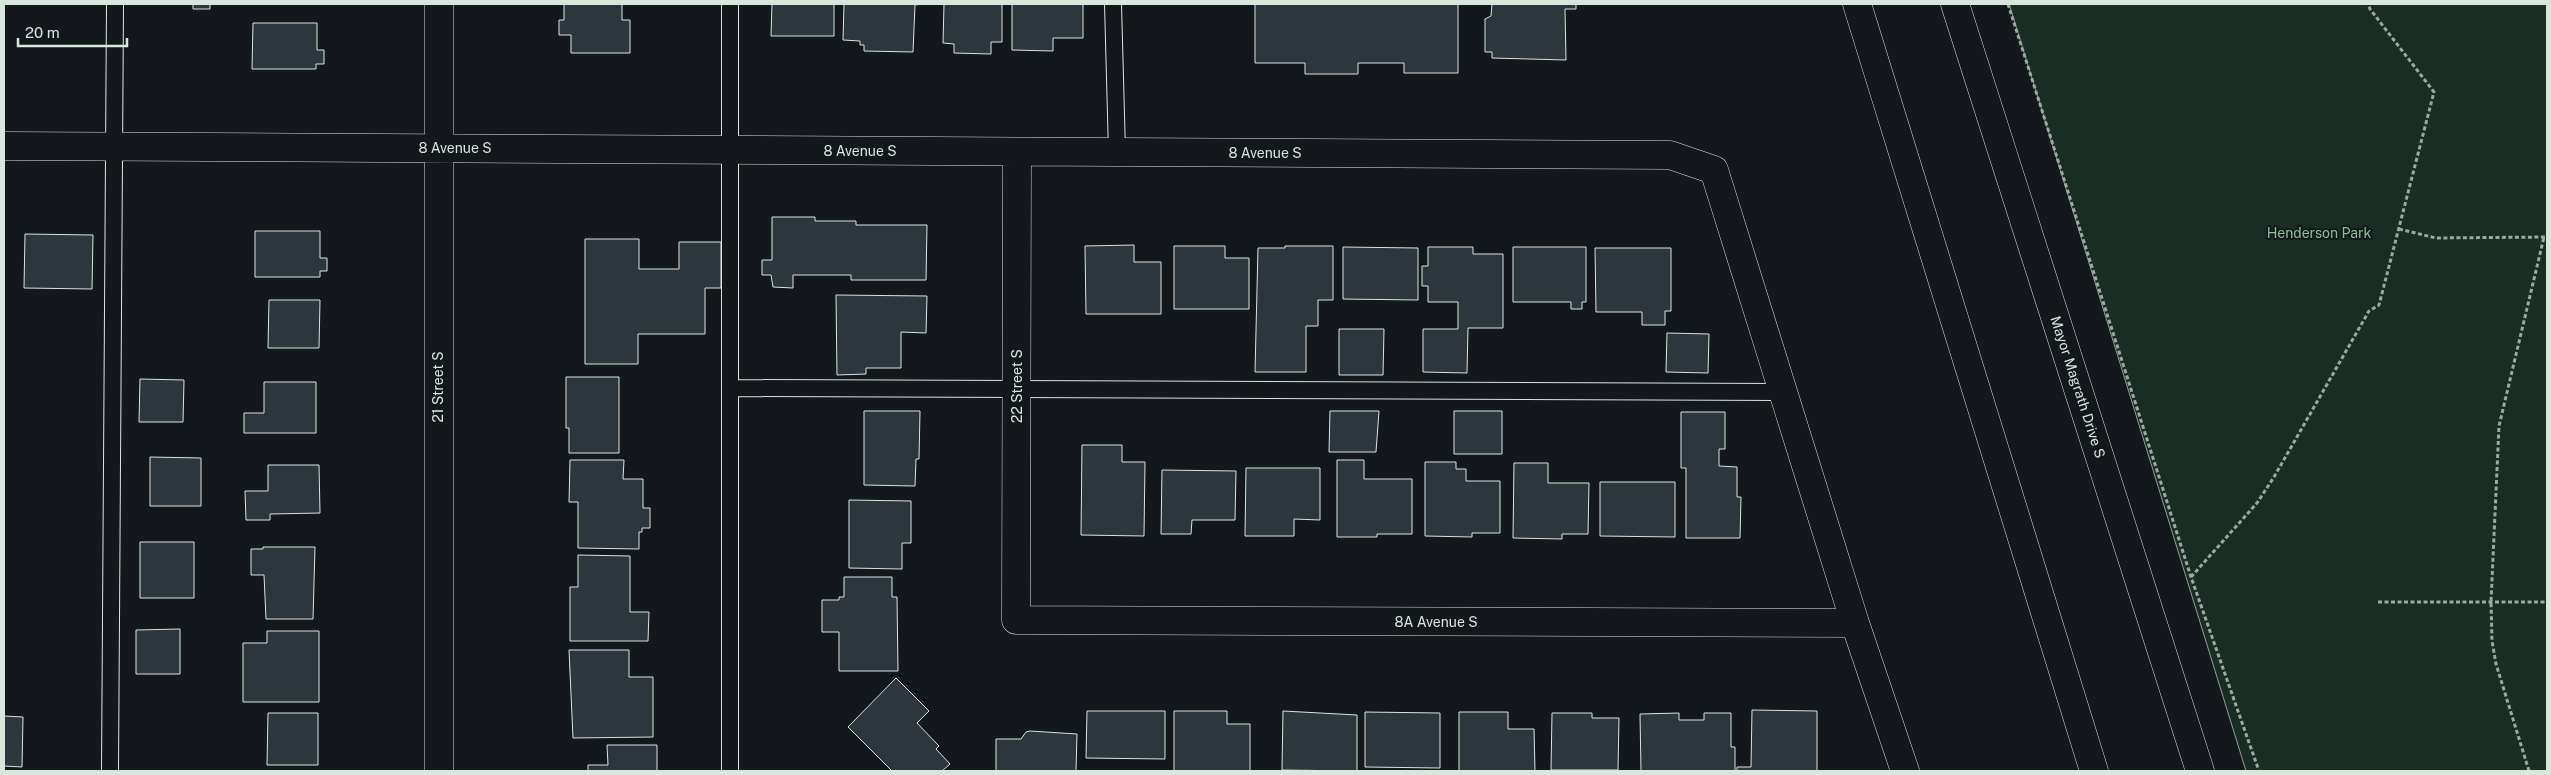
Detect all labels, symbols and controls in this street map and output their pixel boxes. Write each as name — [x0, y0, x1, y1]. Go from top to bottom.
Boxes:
scale bar — [18, 15, 126, 47]
text: 20 m — [25, 24, 60, 41]
street label: 8 Avenue S — [418, 140, 492, 156]
street label: 8 Avenue S — [823, 143, 897, 159]
street label: 8 Avenue S — [1228, 145, 1302, 161]
park label: Henderson Park — [2267, 225, 2371, 241]
street label: Mayor Magrath Drive S — [2047, 314, 2109, 460]
street label: 22 Street S — [1009, 349, 1025, 423]
street label: 21 Street S — [430, 351, 446, 423]
street label: 8A Avenue S — [1394, 614, 1478, 630]

